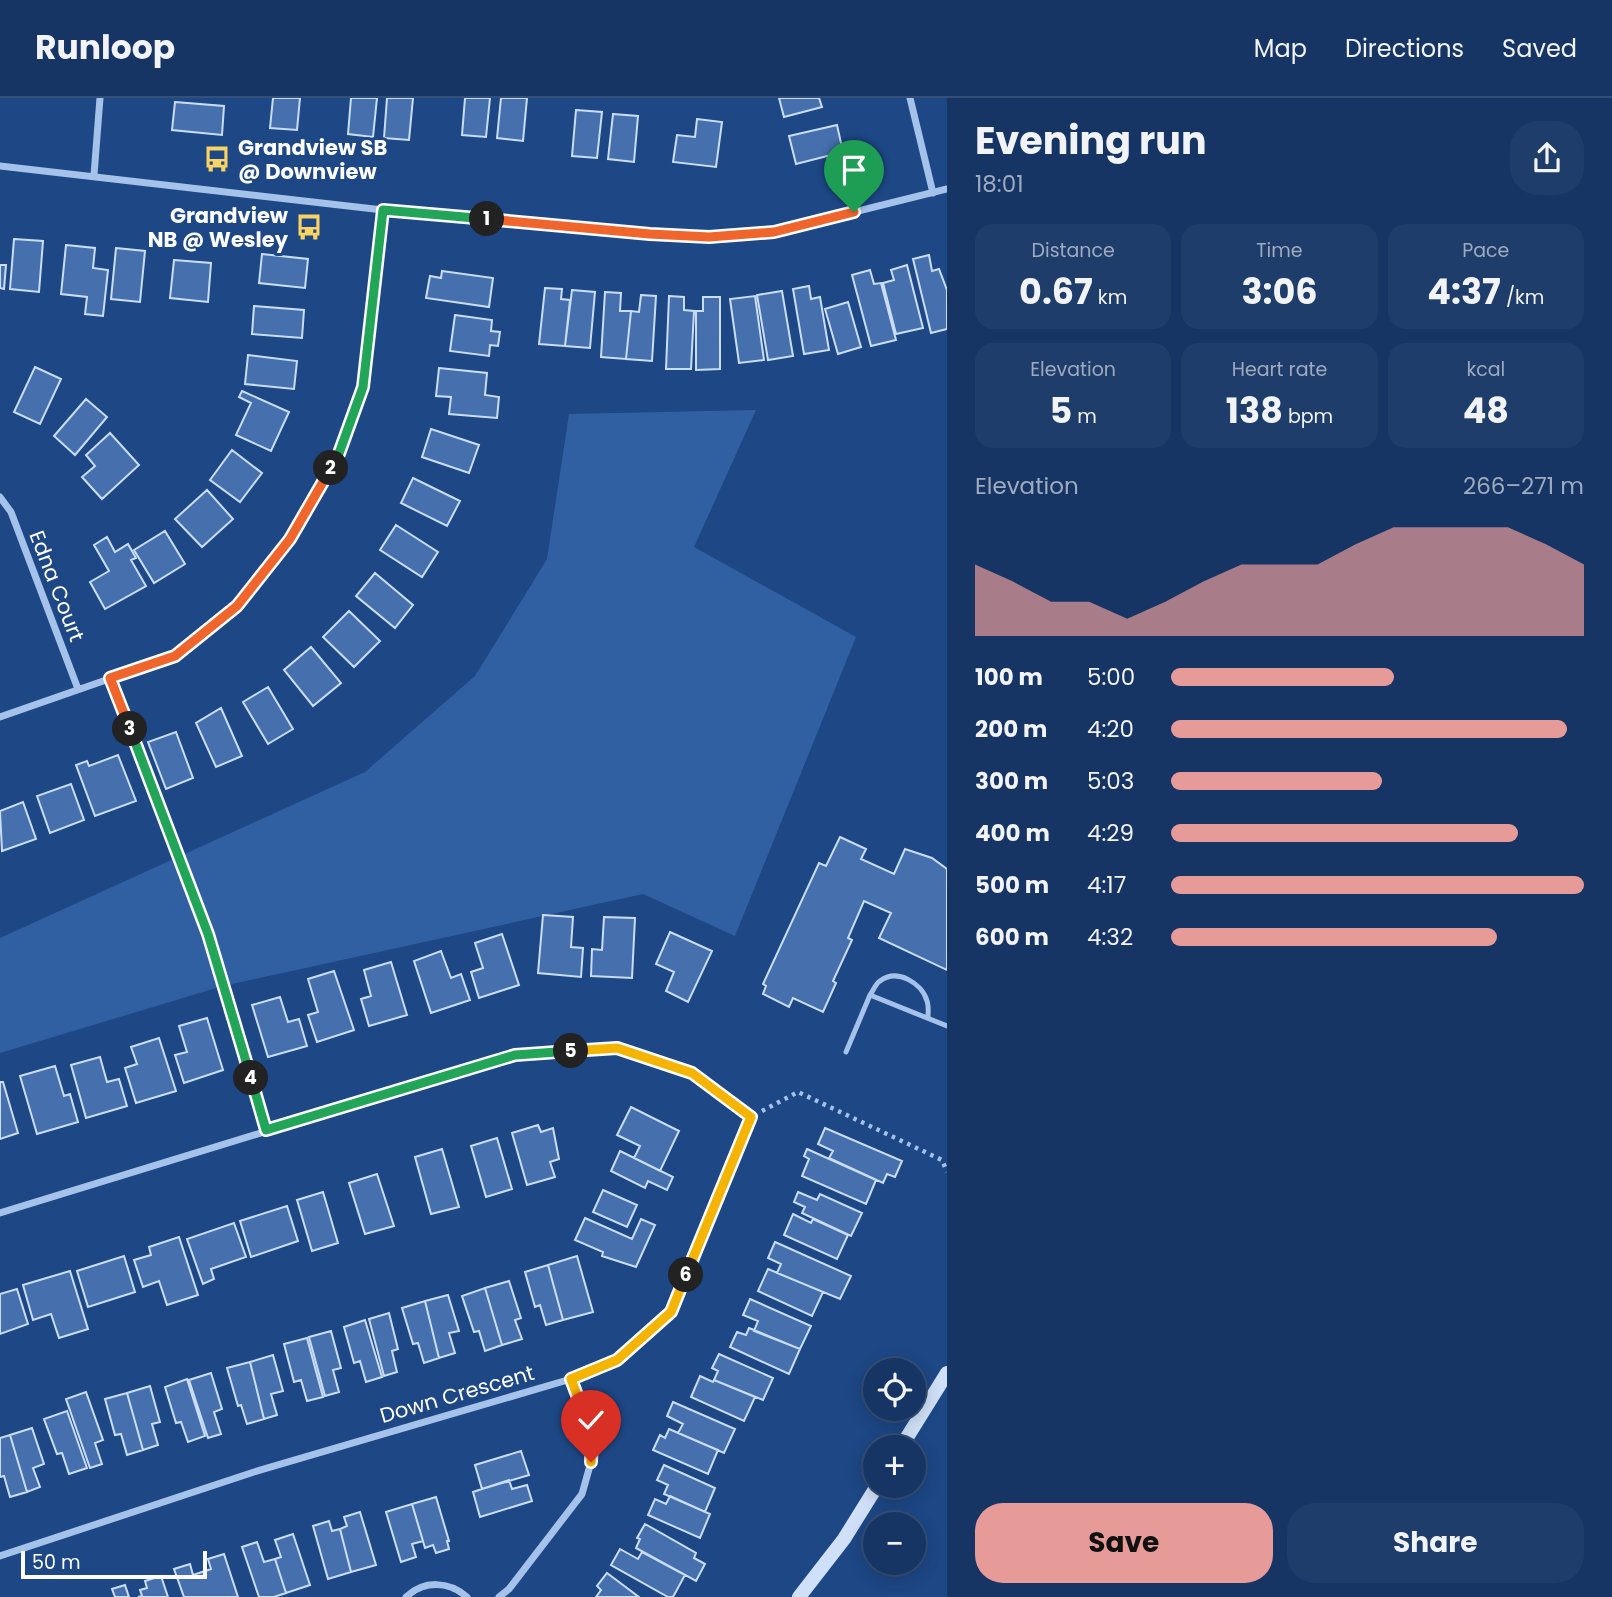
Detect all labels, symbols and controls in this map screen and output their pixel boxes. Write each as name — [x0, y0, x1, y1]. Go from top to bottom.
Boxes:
text: Runloop — [35, 24, 175, 71]
text: Map — [1254, 32, 1307, 65]
text: Directions — [1345, 32, 1464, 65]
text: Saved — [1502, 32, 1577, 65]
text: Evening run — [975, 114, 1207, 167]
button: share — [1510, 121, 1584, 195]
place label: Grandview SB @ Downview — [238, 133, 387, 186]
pin — [824, 140, 884, 212]
bus stop icon: Grandview SB @ Downview — [202, 144, 232, 174]
icon: arrive — [835, 151, 873, 189]
text: 18:01 — [975, 168, 1024, 200]
place label: Grandview NB @ Wesley — [148, 201, 289, 254]
pin: 1 — [470, 202, 504, 236]
text: 1 — [483, 205, 490, 232]
bus stop icon: Grandview NB @ Wesley — [294, 212, 324, 242]
text: Distance — [1032, 237, 1115, 264]
text: Time — [1256, 237, 1303, 264]
text: Pace — [1462, 237, 1509, 264]
text: 0.67 — [1019, 267, 1093, 316]
text: 3:06 — [1241, 267, 1318, 316]
text: 4:37 — [1427, 267, 1501, 316]
text: km — [1093, 284, 1127, 311]
text: /km — [1501, 284, 1544, 311]
text: Elevation — [1030, 356, 1116, 383]
text: Heart rate — [1232, 356, 1327, 383]
text: kcal — [1466, 356, 1505, 383]
text: 5 — [1049, 386, 1072, 435]
text: 138 — [1226, 386, 1283, 435]
text: 48 — [1463, 386, 1509, 435]
text: m — [1072, 403, 1097, 430]
text: bpm — [1283, 403, 1333, 430]
pin: 2 — [314, 450, 348, 486]
text: 2 — [325, 454, 336, 481]
text: Elevation — [975, 470, 1079, 502]
text: 266–271 m — [1463, 470, 1584, 502]
street label: Edna Court — [23, 526, 91, 646]
text: 100 m — [975, 661, 1043, 693]
text: 5:00 — [1087, 661, 1135, 693]
pin: 3 — [113, 712, 148, 746]
text: 200 m — [975, 713, 1047, 745]
text: 4:20 — [1087, 713, 1134, 745]
text: 3 — [124, 715, 135, 742]
text: 300 m — [975, 765, 1048, 797]
text: 5:03 — [1087, 765, 1134, 797]
text: 400 m — [975, 817, 1050, 849]
text: 4:29 — [1087, 817, 1134, 849]
text: 500 m — [975, 869, 1049, 901]
text: 4:17 — [1087, 869, 1126, 901]
text: 600 m — [975, 921, 1049, 953]
text: 4:32 — [1087, 921, 1133, 953]
pin: 5 — [554, 1034, 588, 1068]
text: 5 — [564, 1037, 577, 1064]
pin: 4 — [233, 1060, 268, 1096]
text: 4 — [244, 1064, 257, 1091]
pin: 6 — [668, 1258, 704, 1292]
text: 6 — [679, 1261, 692, 1288]
street label: Down Crescent — [376, 1358, 538, 1430]
map controls — [863, 1358, 926, 1575]
button: locate — [863, 1358, 926, 1421]
pin — [561, 1390, 621, 1462]
icon: check — [572, 1401, 610, 1439]
button: + — [863, 1435, 926, 1498]
button: Save — [975, 1503, 1273, 1583]
button: Share — [1287, 1503, 1584, 1583]
button: − — [863, 1512, 926, 1575]
scale bar — [21, 1548, 206, 1580]
text: 50 m — [32, 1549, 81, 1576]

